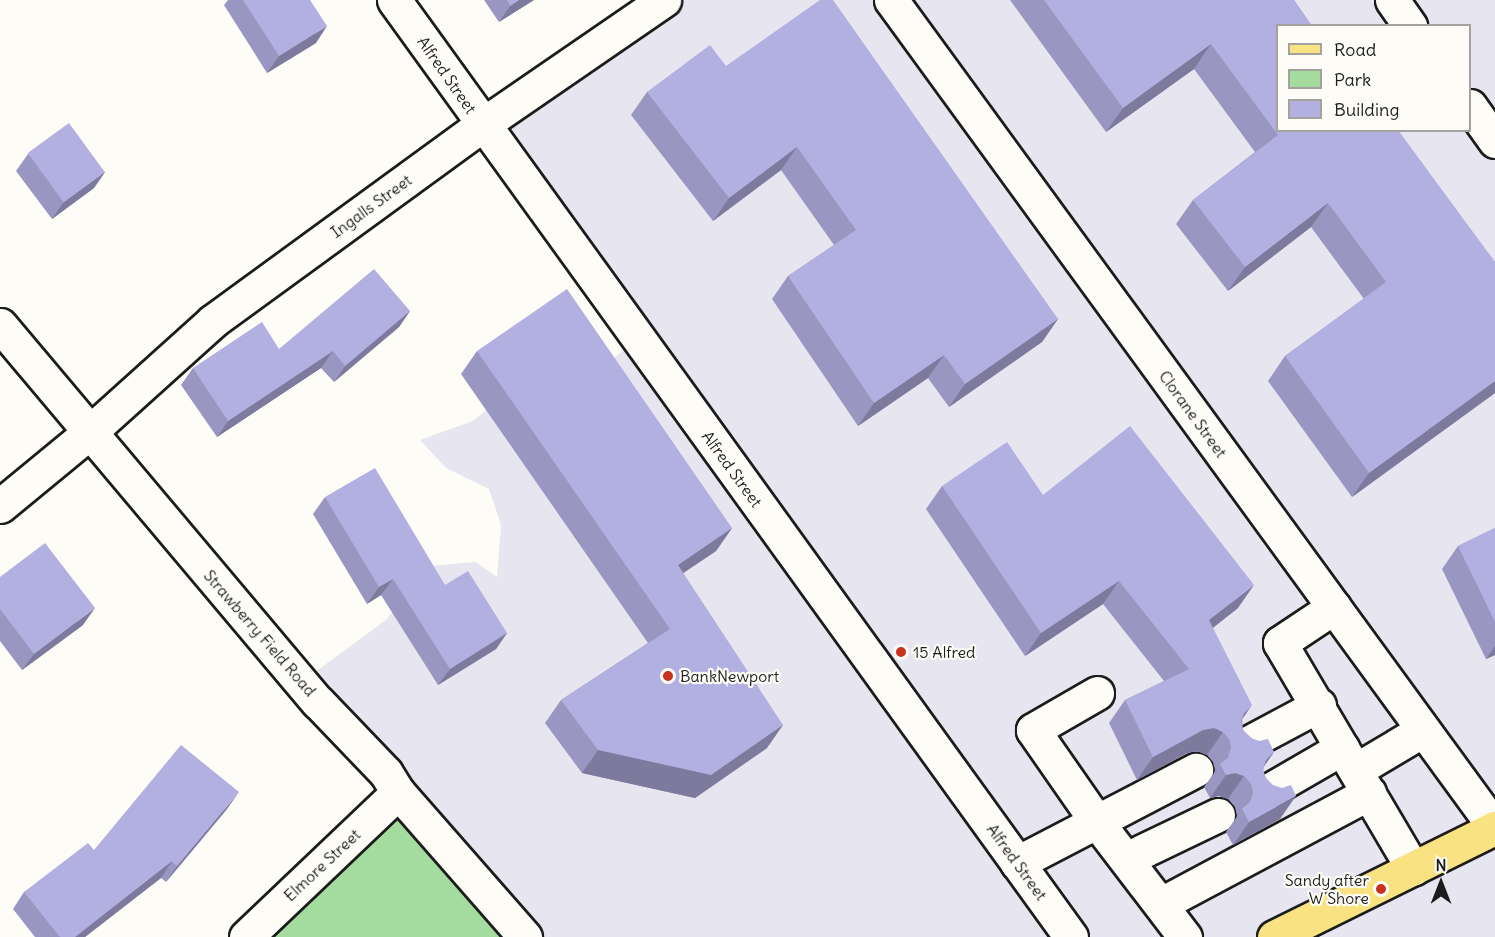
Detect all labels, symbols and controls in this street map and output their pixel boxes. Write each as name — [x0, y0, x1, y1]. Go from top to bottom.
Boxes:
legend — [1276, 24, 1471, 132]
street label: Alfred Street — [413, 33, 481, 117]
text: Road — [1334, 38, 1376, 61]
text: Park — [1334, 68, 1371, 91]
text: Building — [1334, 98, 1399, 121]
street label: Ingalls Street — [327, 170, 415, 242]
street label: Clorane Street — [1155, 367, 1231, 461]
street label: Alfred Street — [698, 427, 766, 511]
street label: Strawberry Field Road — [200, 566, 320, 700]
place label: 15 Alfred — [913, 642, 976, 662]
marker: 15 Alfred — [894, 645, 908, 659]
place label: BankNewport — [680, 666, 779, 686]
marker: BankNewport — [661, 669, 675, 683]
street label: Alfred Street — [983, 820, 1051, 904]
street label: Elmore Street — [280, 825, 364, 905]
north arrow — [1411, 853, 1471, 913]
text: N — [1435, 855, 1447, 875]
place label: Sandy after W Shore — [1285, 870, 1369, 908]
marker: Sandy after W Shore — [1374, 882, 1388, 896]

